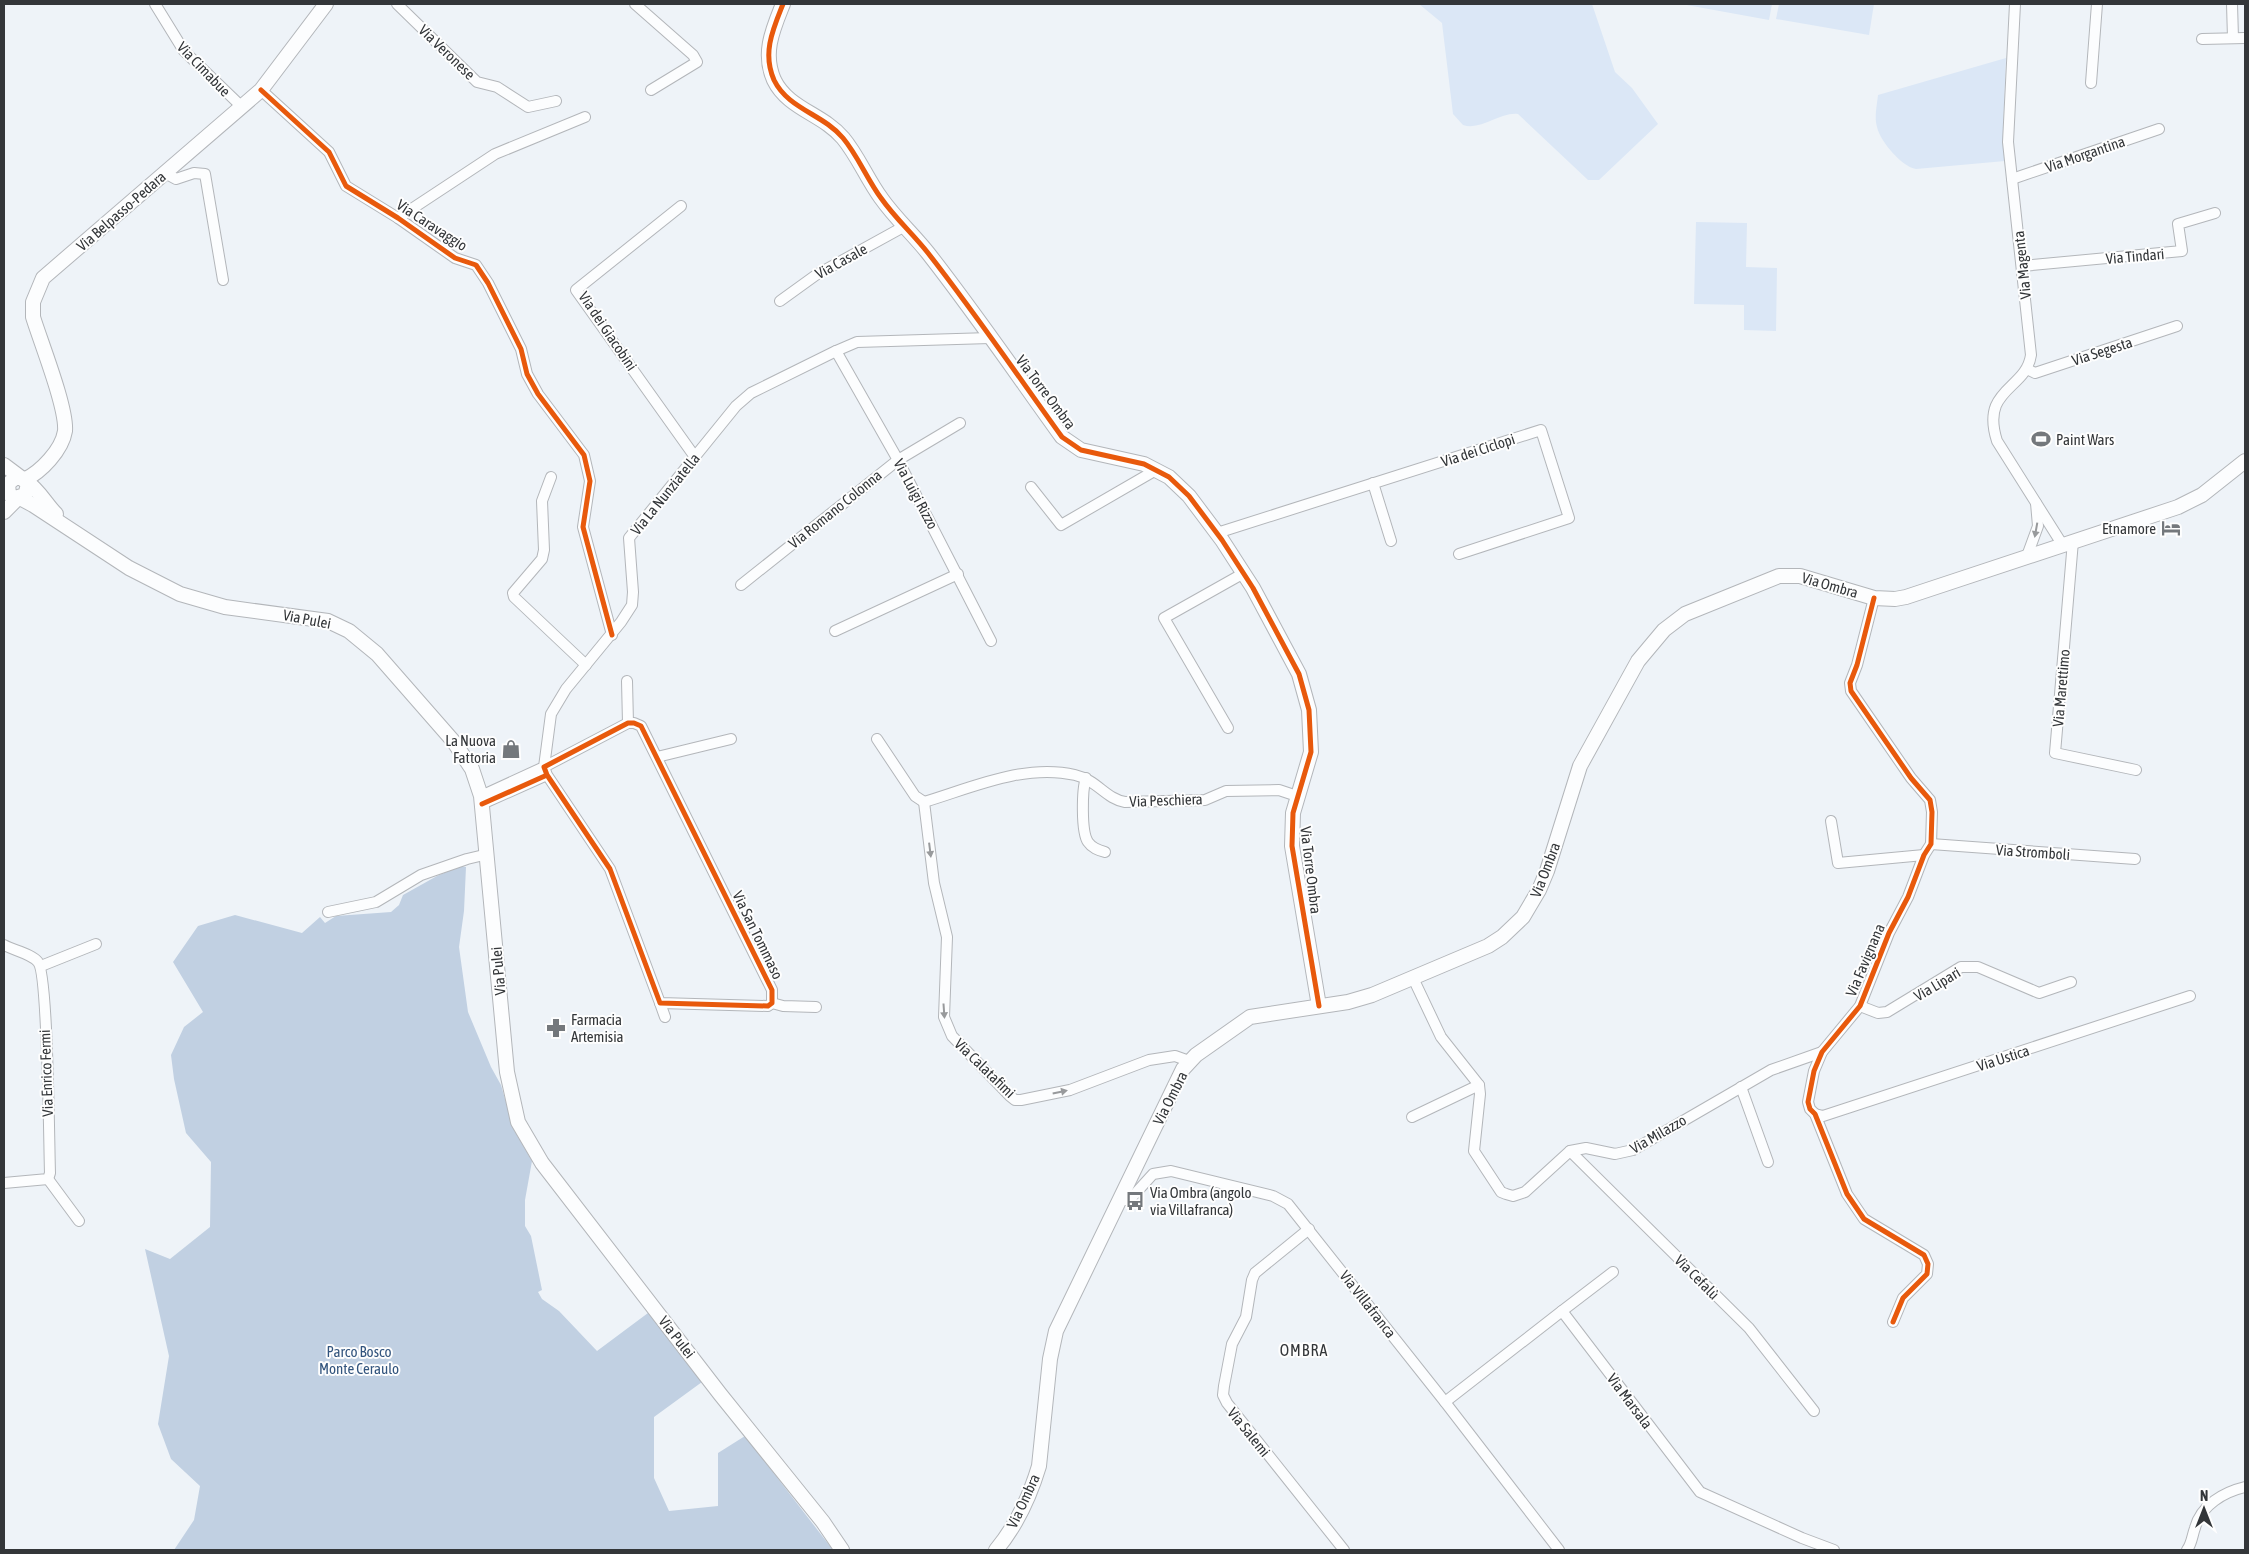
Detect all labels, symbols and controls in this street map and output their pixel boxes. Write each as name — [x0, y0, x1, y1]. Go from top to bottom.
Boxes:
street label: Via Veronese — [415, 21, 479, 83]
street label: Via Cimabue — [174, 38, 234, 100]
street label: Via Morgantina — [2043, 132, 2127, 176]
street label: Via Belpasso-Pedara — [73, 168, 169, 254]
street label: Via Caravaggio — [394, 196, 470, 254]
street label: Via Magenta — [2010, 230, 2034, 300]
street label: Via Casale — [812, 240, 870, 282]
street label: Via Tindari — [2105, 245, 2165, 267]
street label: Via dei Giacobini — [575, 288, 641, 374]
street label: Via Segesta — [2070, 333, 2134, 369]
street label: Via Torre Ombra — [1013, 352, 1079, 432]
sports icon: Paint Wars — [2030, 428, 2052, 450]
street label: Via dei Ciclopi — [1439, 430, 1517, 470]
place label: Paint Wars — [2056, 431, 2114, 448]
street label: Via La Nunziatella — [627, 450, 703, 538]
street label: Via Luigi Rizzo — [890, 456, 942, 532]
street label: Via Romano Colonna — [785, 466, 885, 552]
hotel icon: Etnamore — [2160, 517, 2182, 539]
place label: Etnamore — [2102, 520, 2156, 537]
one-way arrow — [2031, 522, 2039, 538]
street label: Via Ombra — [1800, 569, 1860, 601]
street label: Via Pulei — [282, 606, 332, 632]
street label: Via Marettimo — [2049, 648, 2073, 728]
place label: La Nuova Fattoria — [445, 732, 496, 766]
shop icon: La Nuova Fattoria — [500, 738, 522, 760]
street label: Via Peschiera — [1129, 790, 1203, 810]
street label: Via Torre Ombra — [1297, 825, 1325, 915]
street label: Via Ombra — [1527, 840, 1563, 900]
street label: Via Stromboli — [1995, 841, 2071, 863]
one-way arrow — [926, 842, 934, 858]
street label: Via San Tommaso — [729, 888, 787, 982]
street label: Via Favignana — [1842, 921, 1888, 999]
street label: Via Pulei — [487, 946, 509, 996]
street label: Via Lipari — [1911, 964, 1963, 1004]
one-way arrow — [941, 1003, 949, 1019]
place label: Farmacia Artemisia — [571, 1011, 624, 1045]
pharmacy icon: Farmacia Artemisia — [545, 1017, 567, 1039]
street label: Via Enrico Fermi — [36, 1029, 56, 1117]
street label: Via Calatafimi — [951, 1035, 1019, 1101]
street label: Via Ustica — [1975, 1042, 2031, 1074]
street label: Via Ombra — [1149, 1068, 1191, 1128]
one-way arrow — [1053, 1088, 1069, 1096]
street label: Via Milazzo — [1627, 1111, 1689, 1157]
place label: Via Ombra (angolo via Villafranca) — [1150, 1184, 1252, 1218]
bus stop icon: Via Ombra (angolo via Villafranca) — [1124, 1190, 1146, 1212]
street label: Via Cefalù — [1671, 1251, 1723, 1303]
street label: Via Villafranca — [1336, 1267, 1400, 1341]
street label: Via Pulei — [655, 1313, 699, 1361]
district label: OMBRA — [1280, 1341, 1328, 1359]
park label: Parco Bosco Monte Ceraulo — [319, 1343, 399, 1377]
street label: Via Marsala — [1604, 1370, 1656, 1432]
street label: Via Salemi — [1224, 1404, 1274, 1460]
street label: Via Ombra — [1003, 1471, 1043, 1531]
north arrow — [2179, 1484, 2229, 1534]
text: N — [2200, 1488, 2208, 1504]

